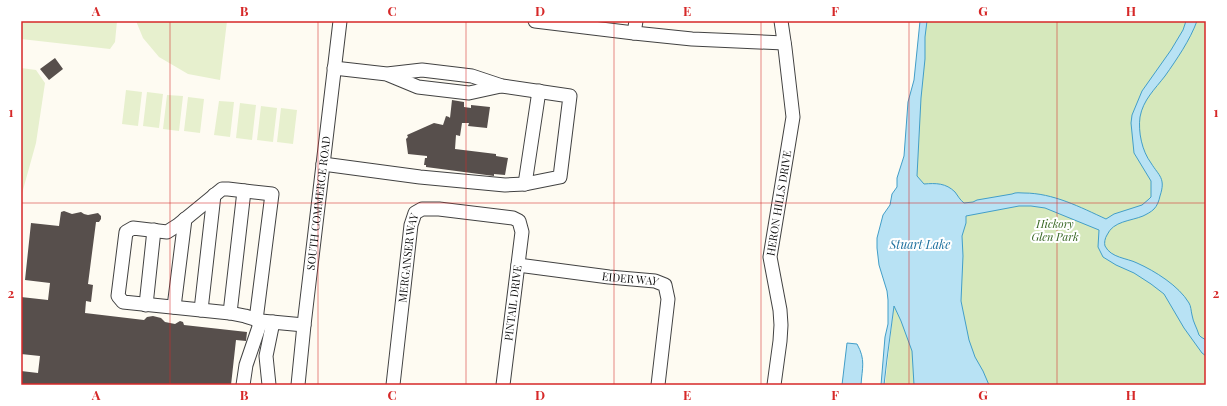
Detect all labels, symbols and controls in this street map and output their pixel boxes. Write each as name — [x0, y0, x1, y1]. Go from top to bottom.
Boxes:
text: A — [91, 2, 101, 19]
text: B — [240, 2, 249, 19]
text: C — [387, 2, 397, 19]
text: D — [535, 2, 545, 19]
text: E — [683, 2, 691, 19]
text: F — [831, 2, 839, 19]
text: G — [978, 2, 988, 19]
text: H — [1126, 2, 1136, 19]
text: 1 — [9, 103, 14, 120]
text: 1 — [1214, 103, 1219, 120]
street label: SOUTH COMMERCE ROAD — [303, 135, 333, 271]
street label: HERON HILLS DRIVE — [762, 149, 794, 257]
street label: MERGANSER WAY — [394, 211, 422, 303]
park label: Hickory Glen Park — [1031, 216, 1079, 244]
water label: Stuart Lake — [889, 236, 950, 252]
street label: PINTAIL DRIVE — [500, 264, 525, 342]
street label: EIDER WAY — [601, 268, 662, 289]
text: 2 — [8, 284, 15, 301]
text: 2 — [1213, 284, 1220, 301]
text: A — [91, 386, 101, 403]
text: B — [240, 386, 249, 403]
text: C — [387, 386, 397, 403]
text: D — [535, 386, 545, 403]
text: E — [683, 386, 691, 403]
text: F — [831, 386, 839, 403]
text: G — [978, 386, 988, 403]
text: H — [1126, 386, 1136, 403]

